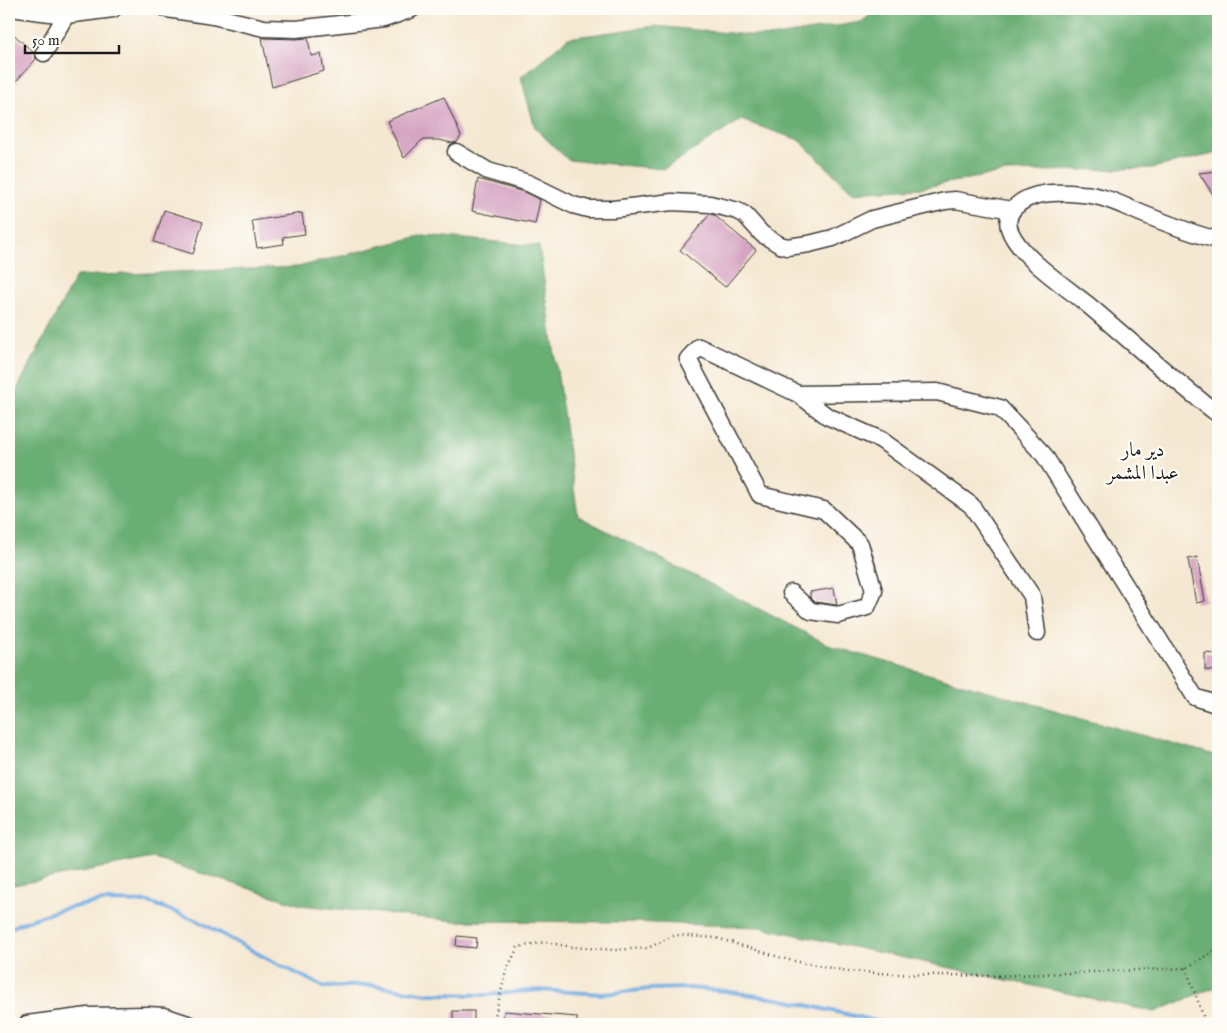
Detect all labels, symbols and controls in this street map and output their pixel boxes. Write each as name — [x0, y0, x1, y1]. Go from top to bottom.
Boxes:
scale bar — [25, 22, 119, 54]
text: 50 m — [32, 31, 60, 50]
district label: دير مار عبدا المشمر — [1105, 438, 1179, 486]

